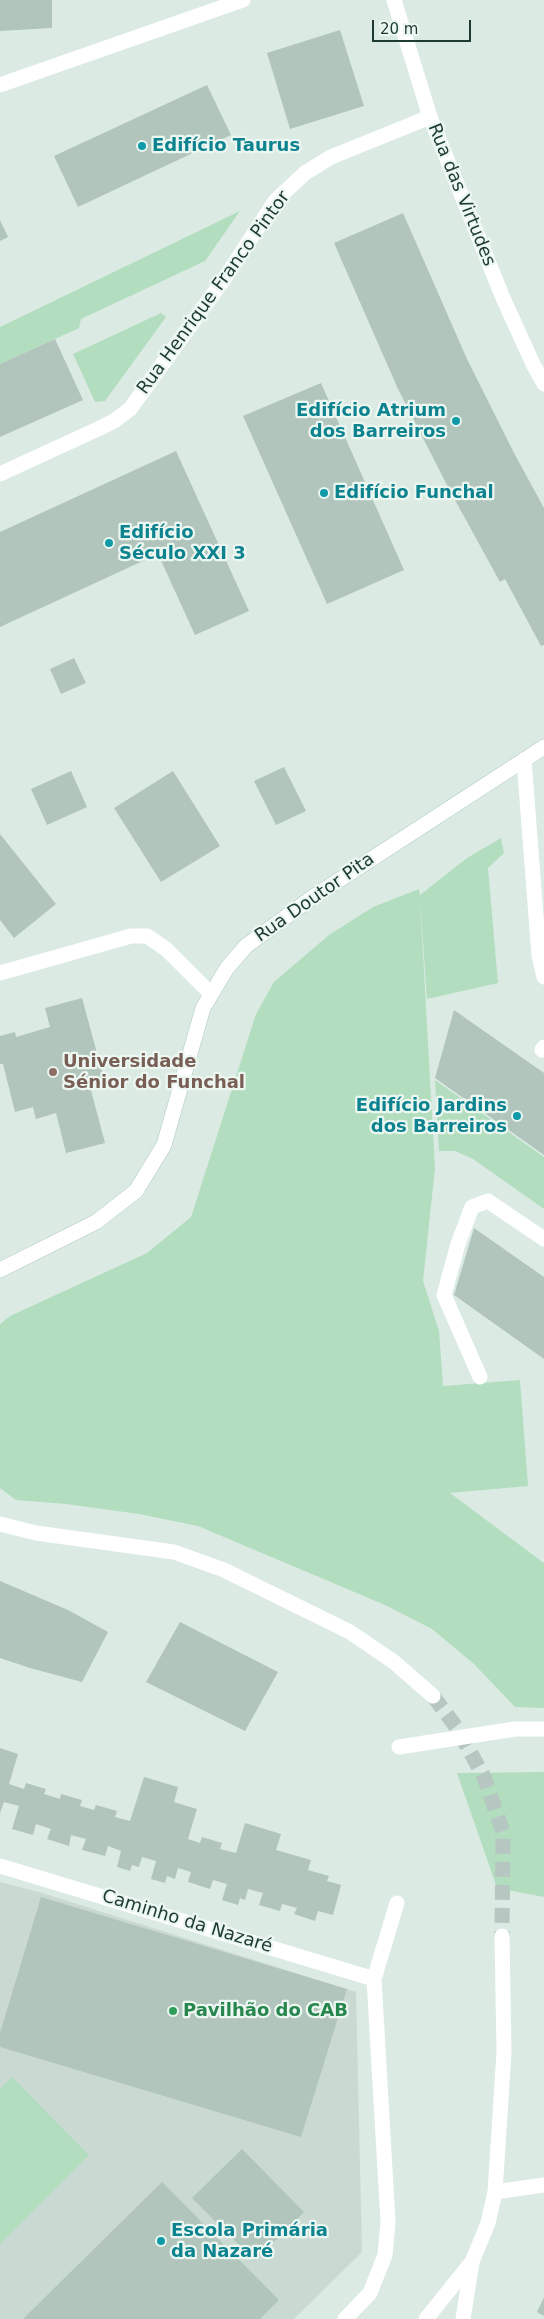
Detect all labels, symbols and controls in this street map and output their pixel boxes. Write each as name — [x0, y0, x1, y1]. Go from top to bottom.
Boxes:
scale bar — [374, 10, 473, 42]
text: 20 m — [380, 20, 418, 38]
street label: Rua das Virtudes — [423, 120, 499, 270]
place label: Edifício Taurus — [152, 135, 300, 157]
marker: Edifício Taurus — [136, 140, 148, 152]
street label: Rua Henrique Franco Pintor — [133, 187, 295, 399]
place label: Edifício Atrium dos Barreiros — [296, 400, 446, 442]
marker: Edifício Atrium dos Barreiros — [450, 415, 462, 427]
place label: Edifício Funchal — [334, 482, 494, 504]
marker: Edifício Funchal — [318, 487, 330, 499]
place label: Edifício Século XXI 3 — [119, 522, 246, 564]
marker: Edifício Século XXI 3 — [103, 537, 115, 549]
street label: Rua Doutor Pita — [251, 849, 379, 947]
place label: Universidade Sénior do Funchal — [63, 1051, 245, 1094]
marker: Universidade Sénior do Funchal — [47, 1066, 59, 1078]
place label: Edifício Jardins dos Barreiros — [356, 1095, 507, 1138]
marker: Edifício Jardins dos Barreiros — [511, 1110, 523, 1122]
street label: Caminho da Nazaré — [99, 1886, 275, 1958]
place label: Pavilhão do CAB — [183, 2000, 348, 2022]
marker: Pavilhão do CAB — [167, 2005, 179, 2017]
place label: Escola Primária da Nazaré — [171, 2220, 328, 2262]
marker: Escola Primária da Nazaré — [155, 2235, 167, 2247]

